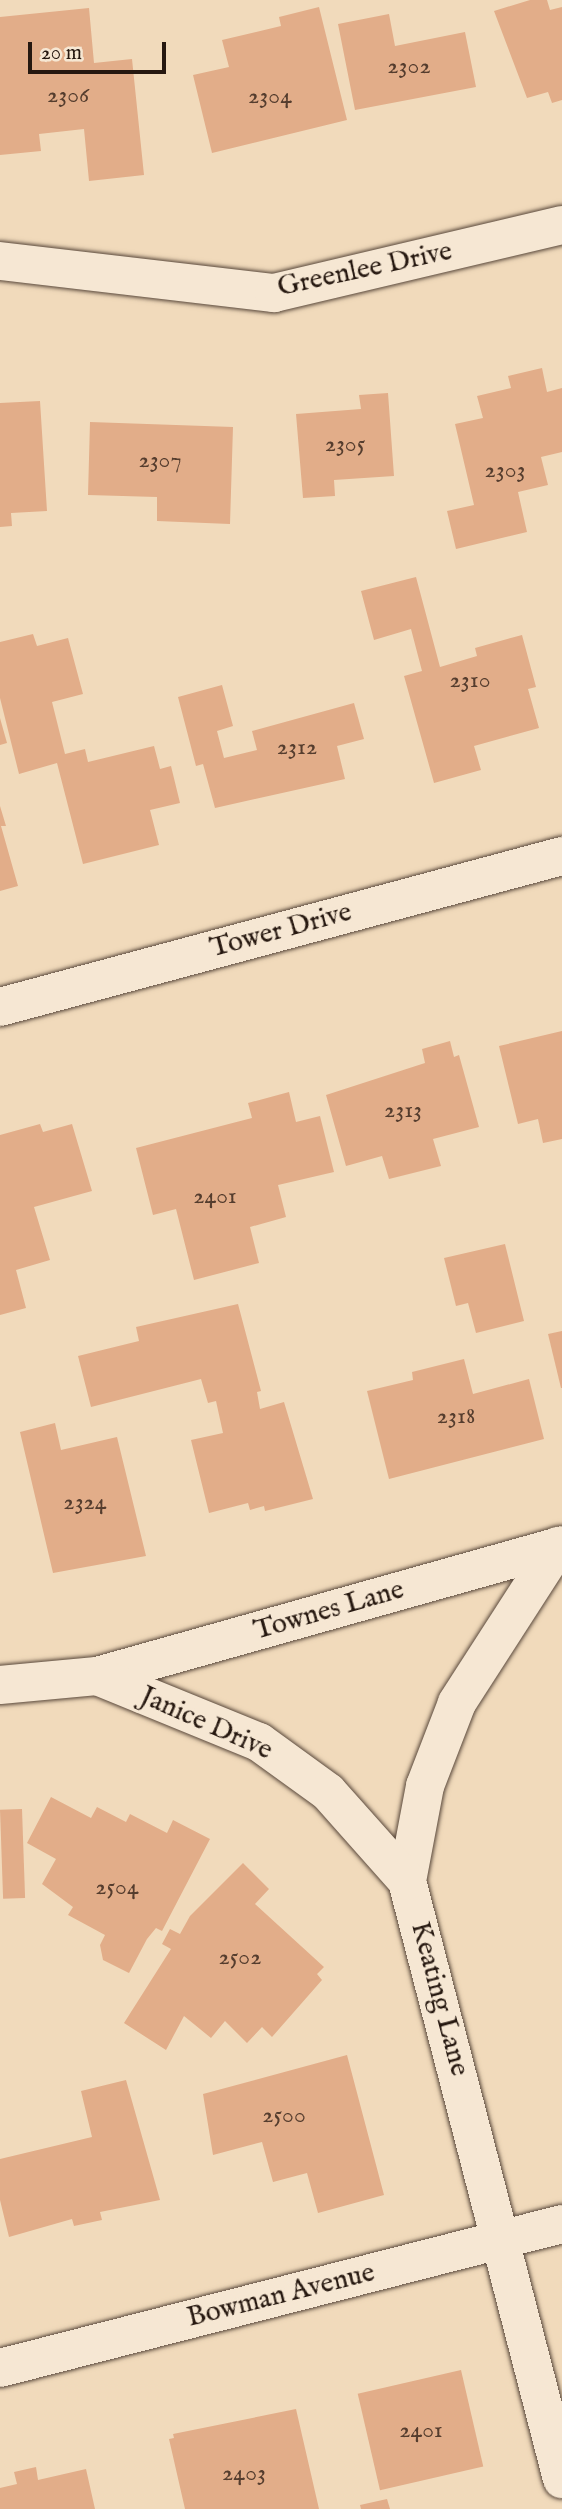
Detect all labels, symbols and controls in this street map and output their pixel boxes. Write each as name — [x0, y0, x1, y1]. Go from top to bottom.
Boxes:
scale bar — [32, 28, 170, 72]
text: 20 m — [41, 40, 82, 67]
house number: 2302 — [387, 53, 431, 81]
house number: 2306 — [47, 82, 89, 110]
house number: 2304 — [248, 83, 292, 111]
street label: Greenlee Drive — [275, 235, 455, 305]
house number: 2305 — [325, 431, 365, 459]
house number: 2307 — [138, 447, 182, 475]
house number: 2303 — [485, 457, 525, 485]
house number: 2310 — [450, 667, 490, 695]
house number: 2312 — [277, 734, 317, 762]
street label: Tower Drive — [206, 896, 356, 966]
house number: 2313 — [384, 1097, 422, 1125]
house number: 2401 — [193, 1183, 237, 1211]
house number: 2318 — [437, 1403, 475, 1431]
house number: 2324 — [63, 1489, 107, 1517]
street label: Townes Lane — [250, 1574, 408, 1648]
street label: Janice Drive — [135, 1680, 277, 1768]
house number: 2504 — [95, 1874, 139, 1902]
street label: Keating Lane — [402, 1918, 476, 2080]
house number: 2502 — [219, 1944, 261, 1972]
house number: 2500 — [262, 2102, 306, 2130]
street label: Bowman Avenue — [184, 2256, 378, 2336]
house number: 2401 — [399, 2417, 443, 2445]
house number: 2403 — [222, 2460, 266, 2488]

